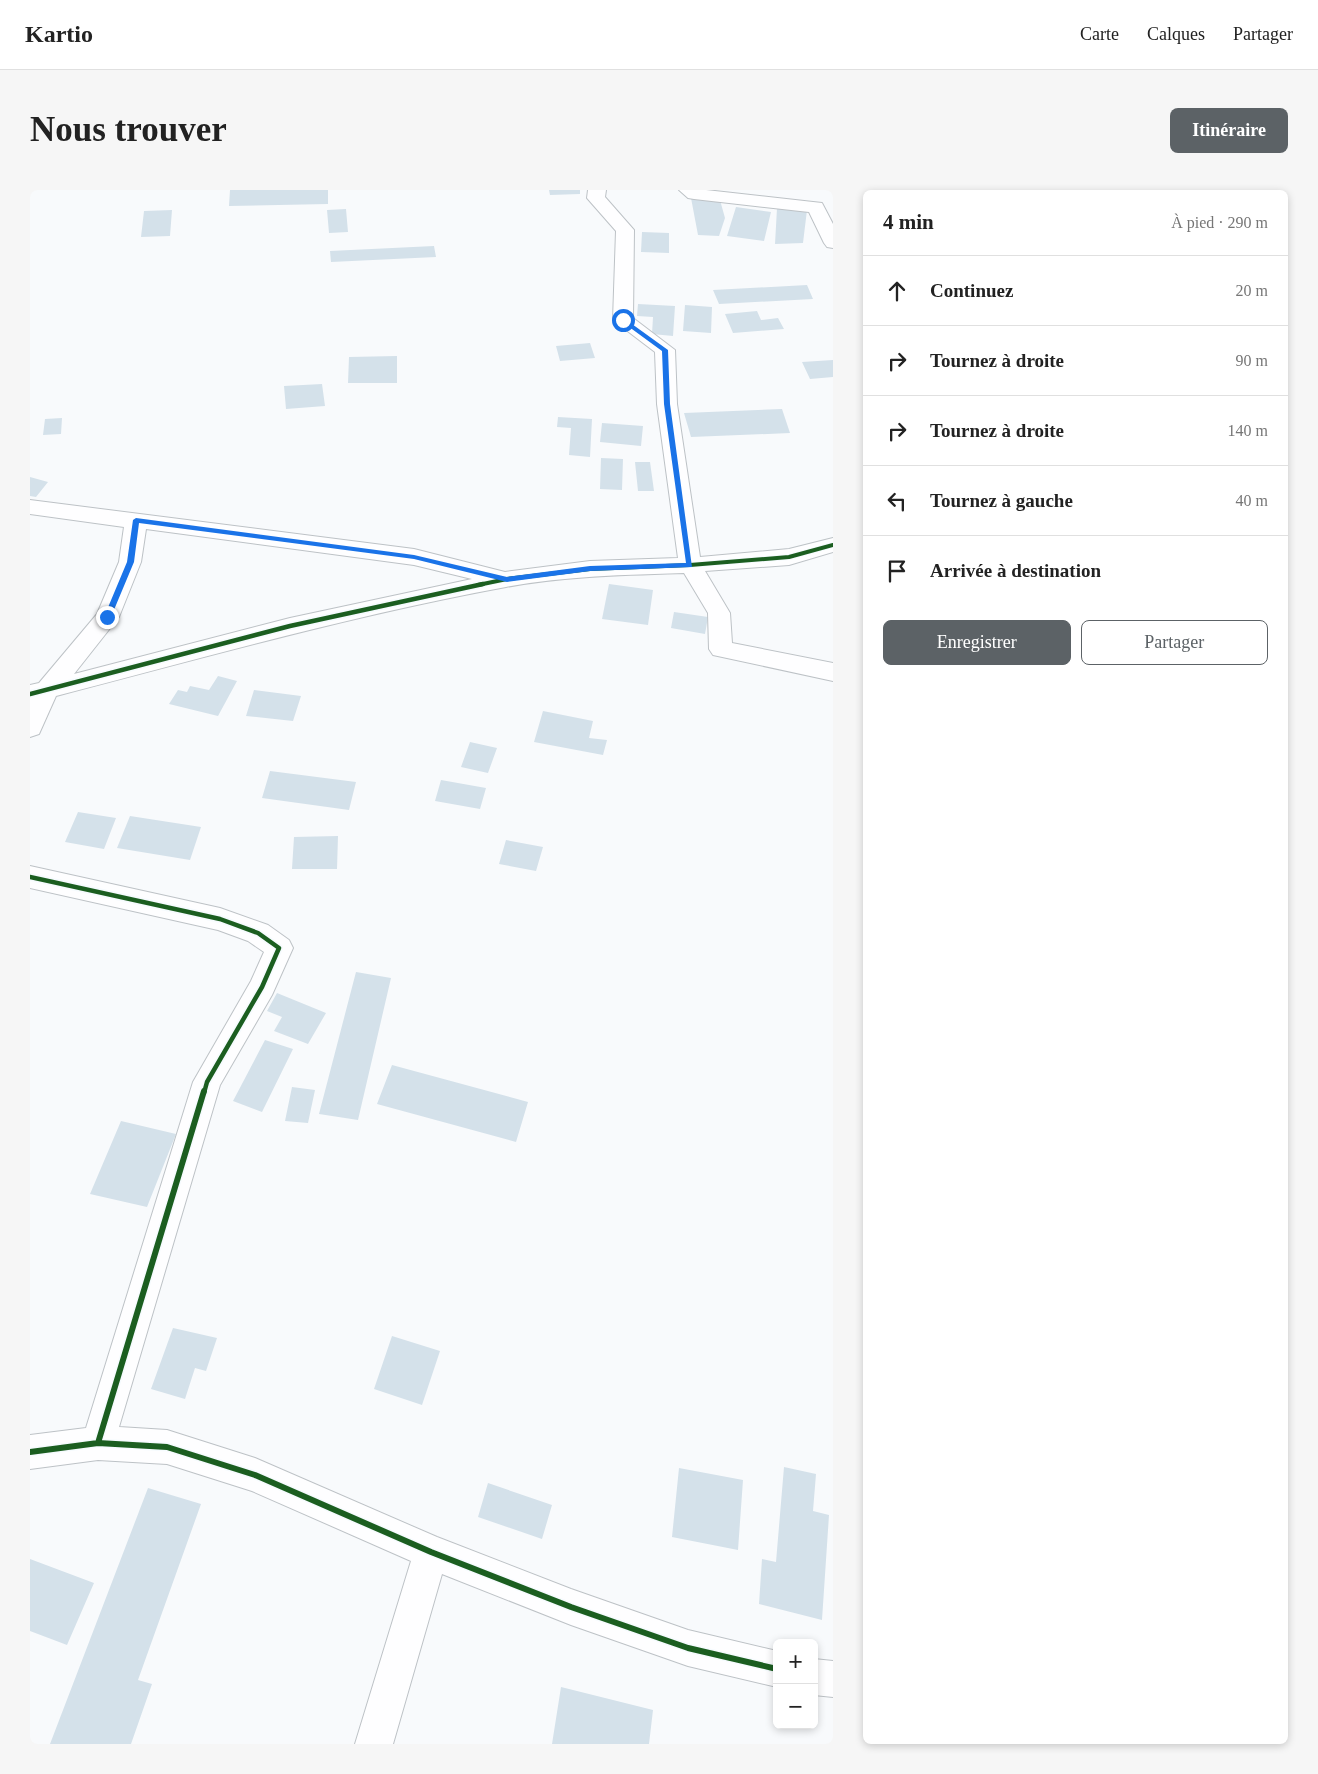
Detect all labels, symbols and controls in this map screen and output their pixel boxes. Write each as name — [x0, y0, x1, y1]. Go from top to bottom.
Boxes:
text: Kartio — [25, 21, 93, 47]
text: Carte — [1080, 24, 1119, 44]
text: Calques — [1147, 24, 1205, 44]
text: Partager — [1233, 24, 1293, 44]
button: Itinéraire — [1170, 108, 1288, 153]
text: Nous trouver — [30, 110, 227, 149]
text: 4 min — [883, 210, 934, 234]
text: À pied · 290 m — [1171, 214, 1268, 231]
icon: ahead — [883, 277, 911, 305]
text: Continuez — [930, 280, 1013, 301]
text: 20 m — [1236, 282, 1268, 299]
route start — [612, 309, 635, 332]
icon: right — [883, 347, 911, 375]
text: Tournez à droite — [930, 350, 1064, 371]
text: 90 m — [1236, 352, 1268, 369]
icon: right — [883, 417, 911, 445]
text: Tournez à droite — [930, 420, 1064, 441]
text: 140 m — [1228, 422, 1268, 439]
icon: left — [883, 487, 911, 515]
text: Tournez à gauche — [930, 490, 1073, 511]
text: 40 m — [1236, 492, 1268, 509]
icon: arrive — [883, 557, 911, 585]
text: Arrivée à destination — [930, 560, 1101, 581]
route end — [96, 606, 119, 629]
button: Enregistrer — [883, 620, 1071, 665]
button: Partager — [1081, 620, 1268, 665]
map controls — [773, 1639, 818, 1729]
button: + — [773, 1639, 818, 1684]
button: − — [773, 1684, 818, 1729]

